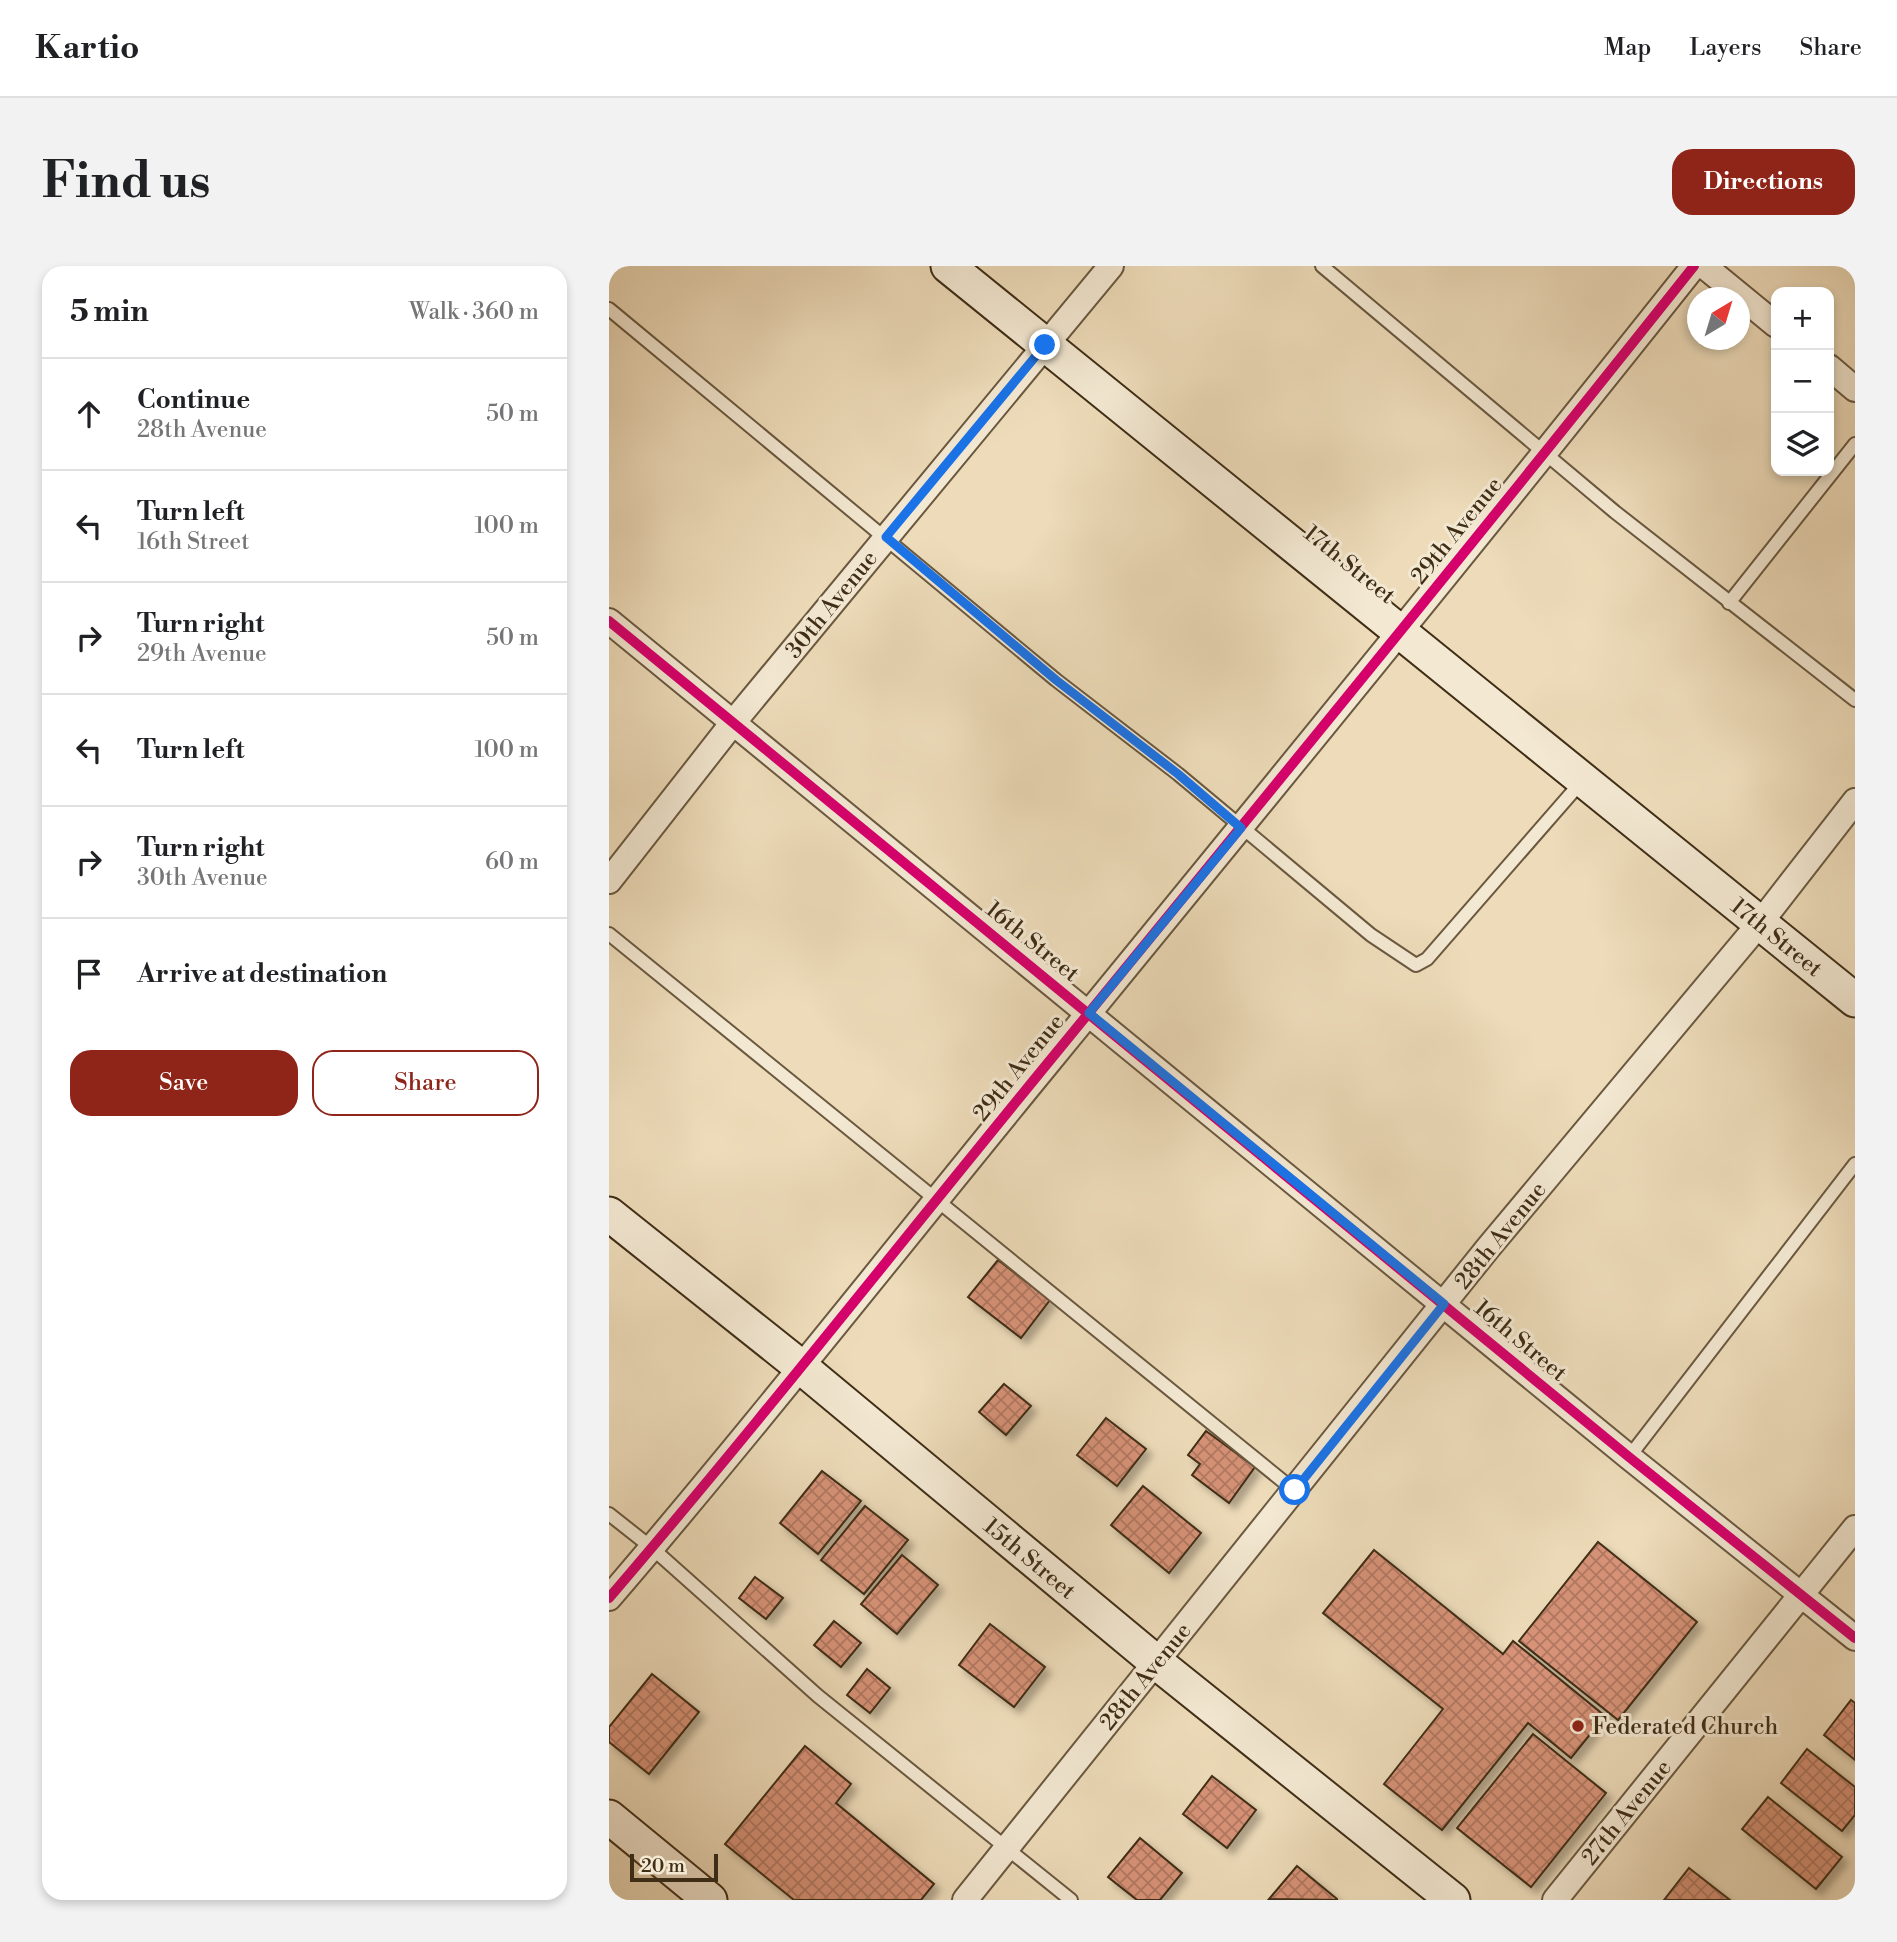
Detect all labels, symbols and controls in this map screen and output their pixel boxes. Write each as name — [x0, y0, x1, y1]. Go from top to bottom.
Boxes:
text: Kartio — [35, 28, 139, 69]
text: Map — [1604, 33, 1651, 63]
text: Layers — [1689, 33, 1761, 63]
text: Share — [1799, 33, 1862, 63]
button: Directions — [1672, 149, 1855, 215]
text: Find us — [42, 152, 211, 213]
north arrow — [1687, 287, 1750, 350]
map controls — [1771, 287, 1834, 476]
button: + — [1771, 287, 1834, 350]
text: 5 min — [70, 293, 149, 331]
text: Walk · 360 m — [409, 298, 539, 326]
route end — [1029, 329, 1060, 360]
button: − — [1771, 350, 1834, 413]
text: Continue — [137, 384, 250, 416]
icon: ahead — [70, 395, 108, 433]
text: 50 m — [486, 400, 539, 428]
button: layers — [1771, 413, 1834, 476]
text: 28th Avenue — [137, 416, 267, 444]
street label: 29th Avenue — [1405, 471, 1508, 590]
text: Turn left — [137, 496, 245, 528]
icon: left — [70, 507, 108, 545]
text: 100 m — [474, 512, 539, 540]
street label: 17th Street — [1298, 519, 1401, 610]
text: 16th Street — [137, 528, 249, 556]
street label: 30th Avenue — [780, 545, 884, 664]
text: Turn right — [137, 608, 265, 640]
icon: right — [70, 619, 108, 657]
text: 50 m — [486, 624, 539, 652]
text: 29th Avenue — [137, 640, 267, 668]
icon: left — [70, 731, 108, 769]
text: Turn left — [137, 734, 245, 766]
text: 100 m — [474, 736, 539, 764]
text: Turn right — [137, 832, 265, 864]
icon: right — [70, 843, 108, 881]
text: 60 m — [485, 848, 539, 876]
text: 30th Avenue — [137, 864, 268, 892]
street label: 17th Street — [1725, 892, 1828, 983]
street label: 16th Street — [980, 896, 1085, 988]
icon: arrive — [70, 955, 108, 993]
text: Arrive at destination — [137, 958, 387, 990]
street label: 29th Avenue — [967, 1008, 1070, 1127]
button: Save — [70, 1050, 298, 1116]
button: Share — [312, 1050, 539, 1116]
street label: 28th Avenue — [1449, 1176, 1553, 1295]
street label: 16th Street — [1468, 1294, 1572, 1388]
route start — [1279, 1474, 1310, 1505]
street label: 15th Street — [977, 1512, 1081, 1605]
street label: 28th Avenue — [1094, 1617, 1198, 1736]
place label: Federated Church — [1592, 1713, 1778, 1741]
marker: Federated Church — [1570, 1718, 1586, 1734]
street label: 27th Avenue — [1576, 1754, 1678, 1871]
scale bar — [630, 1851, 717, 1883]
text: 20 m — [641, 1854, 685, 1878]

